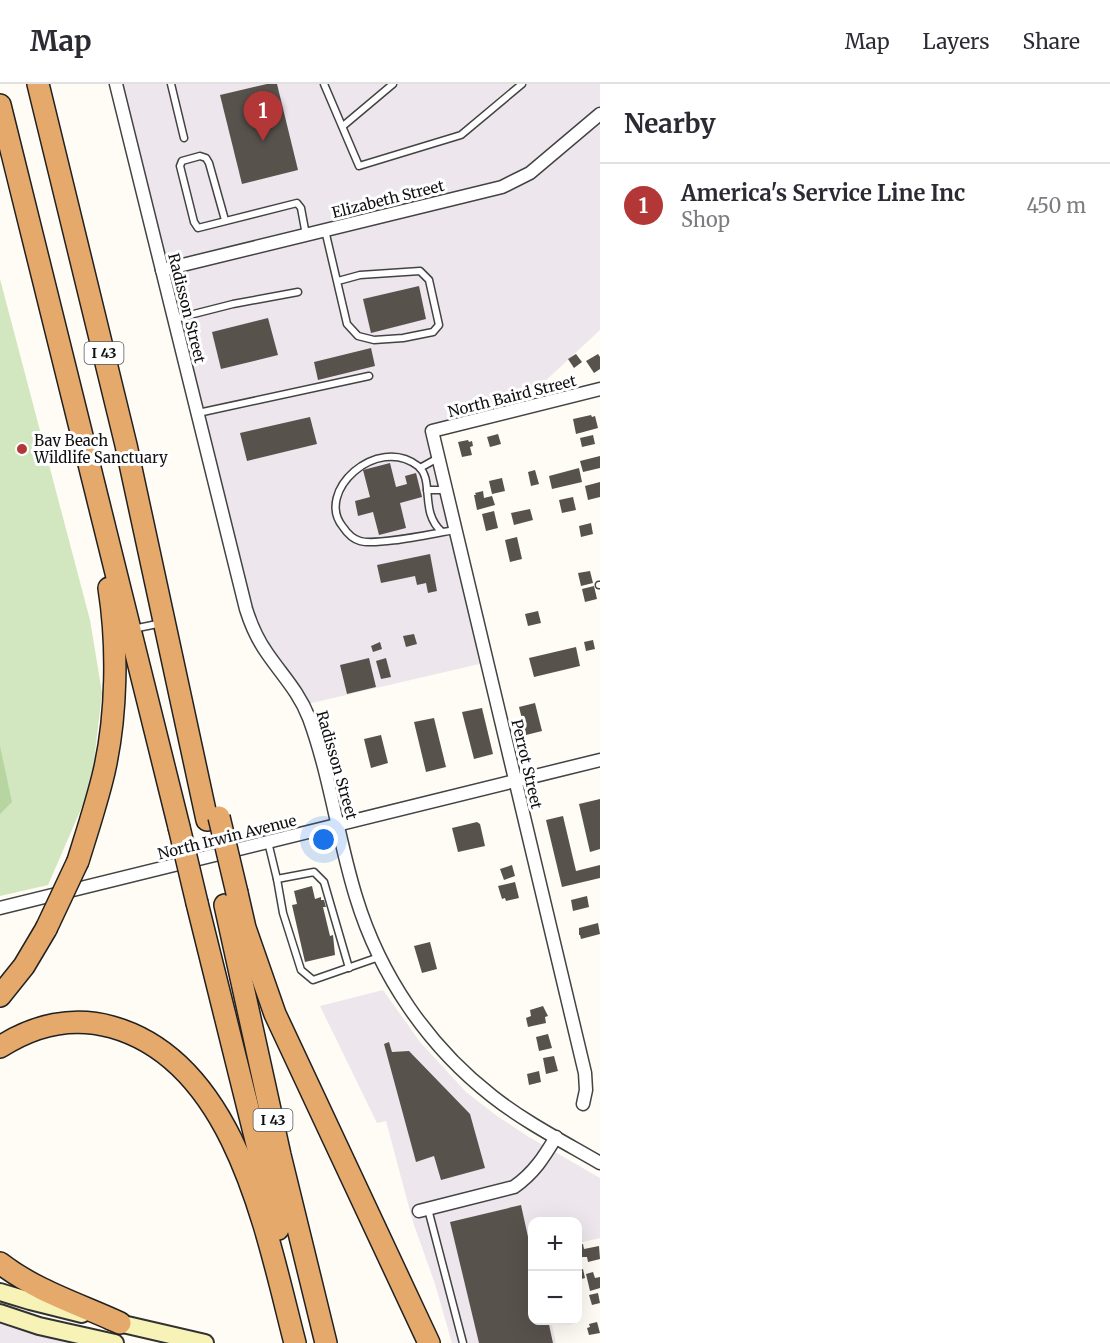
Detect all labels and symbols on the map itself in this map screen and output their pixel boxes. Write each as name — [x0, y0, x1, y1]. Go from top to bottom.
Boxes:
pin: 1 — [244, 92, 282, 141]
street label: Elizabeth Street — [330, 176, 446, 222]
street label: Radisson Street — [164, 251, 210, 365]
road number: I 43 — [84, 342, 124, 364]
street label: North Baird Street — [446, 371, 578, 421]
place label: Bay Beach Wildlife Sanctuary — [33, 431, 168, 467]
marker: Bay Beach Wildlife Sanctuary — [15, 442, 29, 456]
street label: Radisson Street — [312, 708, 362, 822]
street label: Perrot Street — [507, 717, 547, 811]
street label: North Irwin Avenue — [156, 811, 299, 863]
your location — [309, 825, 338, 854]
road number: I 43 — [254, 1109, 292, 1131]

